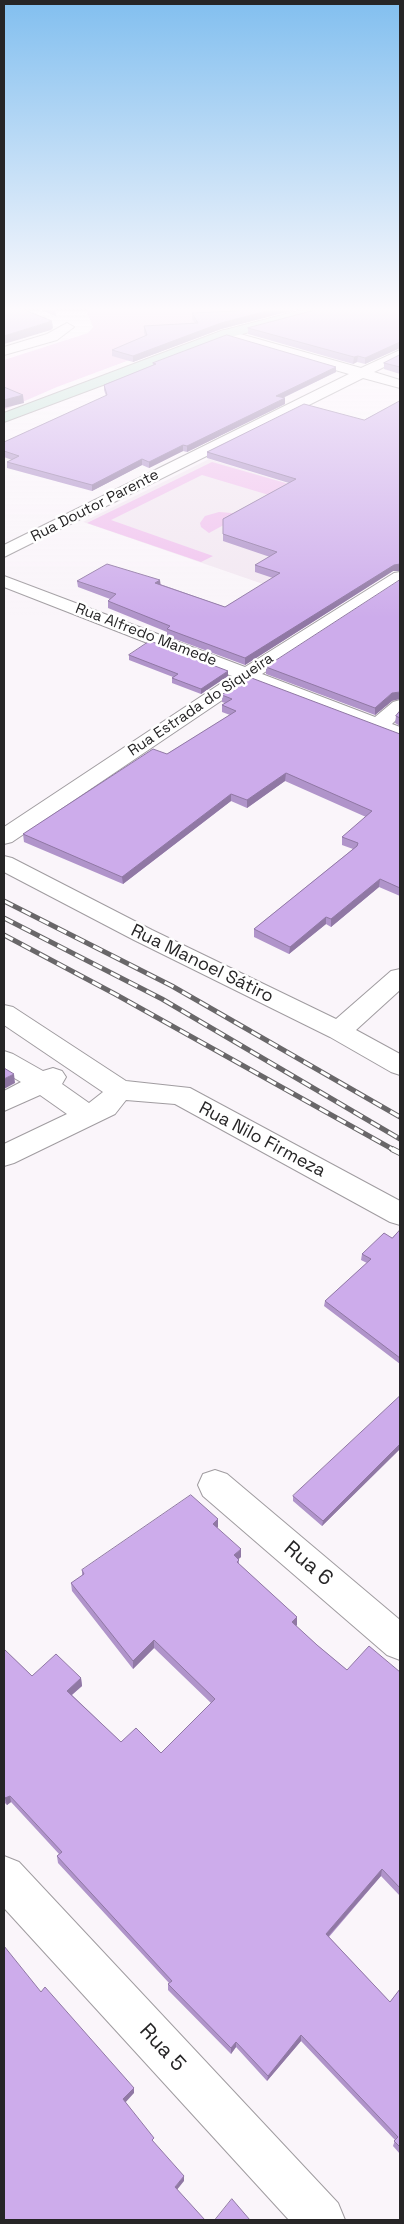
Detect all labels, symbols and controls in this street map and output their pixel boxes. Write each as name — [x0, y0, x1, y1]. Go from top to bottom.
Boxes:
street label: Rua Doutor Parente — [28, 466, 162, 546]
street label: Rua Alfredo Mamede — [73, 600, 219, 670]
street label: Rua Estrada do Siqueira — [125, 650, 277, 760]
street label: Rua Manoel Sátiro — [127, 920, 277, 1008]
street label: Rua Nilo Firmeza — [195, 1098, 329, 1182]
street label: Rua 6 — [278, 1536, 338, 1592]
street label: Rua 5 — [134, 2019, 190, 2077]

